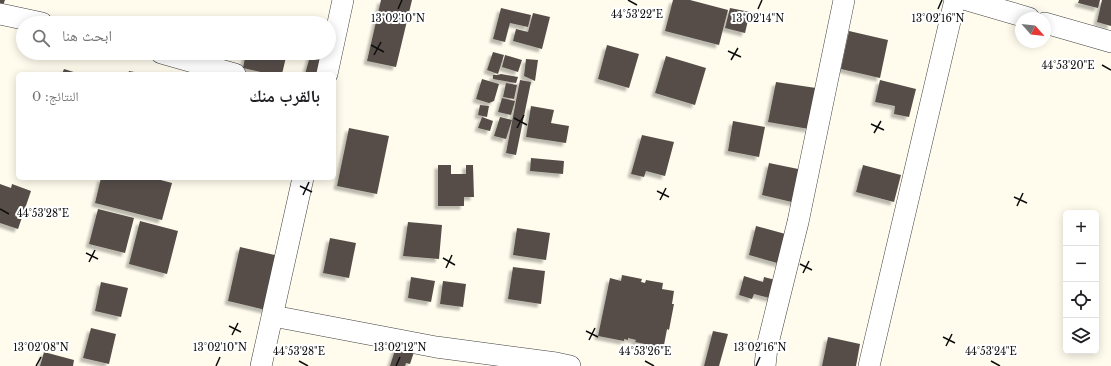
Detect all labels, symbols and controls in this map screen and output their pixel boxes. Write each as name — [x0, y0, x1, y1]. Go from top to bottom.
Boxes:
text: 44°53'22"E — [611, 8, 663, 21]
text: 13°02'10"N — [371, 12, 425, 25]
text: 13°02'14"N — [732, 12, 784, 25]
text: 13°02'16"N — [911, 12, 965, 25]
north arrow — [1015, 12, 1051, 48]
search box — [16, 16, 336, 60]
text: ابحث هنا — [62, 26, 112, 45]
icon: search — [30, 27, 52, 49]
text: 44°53'20"E — [1041, 59, 1095, 72]
text: بالقرب منك — [249, 86, 320, 107]
text: النتائج: 0 — [32, 88, 79, 105]
text: 44°53'28"E — [17, 207, 69, 220]
map controls — [1063, 210, 1099, 354]
button: + — [1063, 210, 1099, 246]
button: − — [1063, 246, 1099, 282]
button: locate — [1063, 282, 1099, 318]
button: layers — [1063, 318, 1099, 354]
text: 13°02'08"N — [13, 341, 69, 354]
text: 13°02'10"N — [193, 341, 247, 354]
text: 13°02'12"N — [374, 341, 426, 354]
text: 13°02'16"N — [733, 341, 787, 354]
text: 44°53'28"E — [273, 345, 325, 358]
text: 44°53'26"E — [619, 345, 671, 358]
text: 44°53'24"E — [965, 345, 1017, 358]

